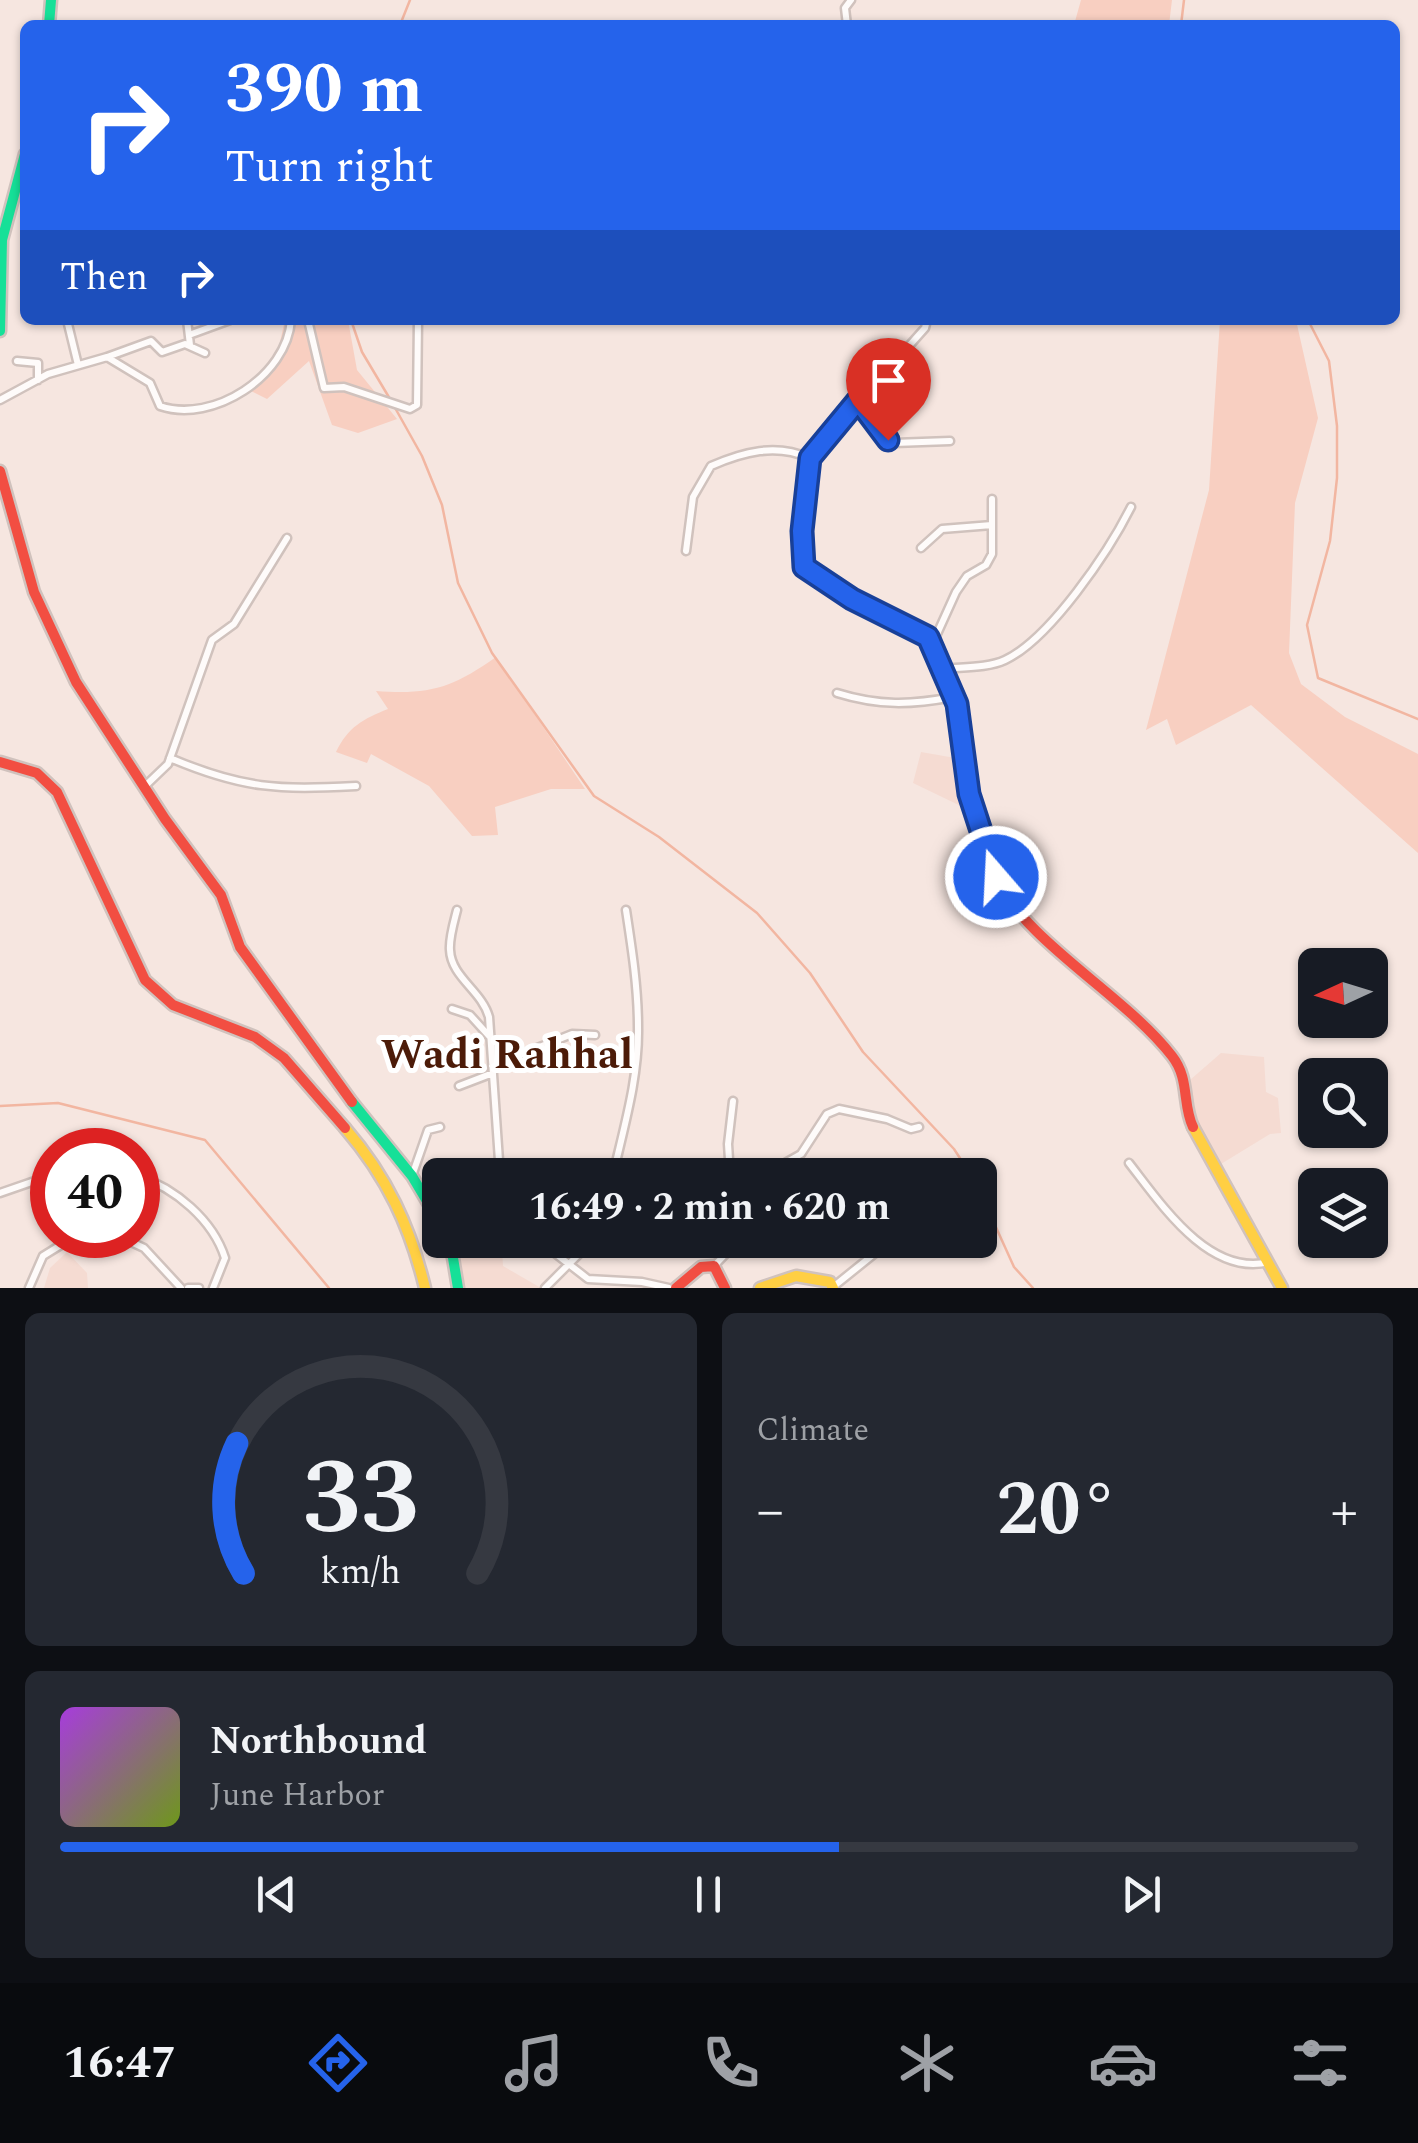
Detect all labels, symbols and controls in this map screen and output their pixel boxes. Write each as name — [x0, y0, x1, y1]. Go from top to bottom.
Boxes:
text: 390 m — [225, 37, 423, 143]
icon: right — [60, 60, 190, 190]
text: Turn right — [225, 133, 434, 202]
text: Then — [60, 249, 148, 307]
icon: right — [168, 250, 223, 305]
pin — [846, 338, 931, 441]
icon: arrive — [861, 353, 916, 408]
position arrow — [944, 825, 1048, 929]
north arrow — [1298, 948, 1388, 1038]
map controls — [1298, 948, 1388, 1258]
district label: Wadi Rahhal — [381, 1024, 633, 1087]
button: search — [1298, 1058, 1388, 1148]
speed limit sign: 40 — [30, 1128, 160, 1258]
button: layers — [1298, 1168, 1388, 1258]
text: 16:49 · 2 min · 620 m — [529, 1179, 890, 1237]
text: Climate — [757, 1406, 869, 1455]
text: 33 — [302, 1421, 419, 1579]
text: 20° — [996, 1454, 1118, 1568]
text: − — [757, 1470, 784, 1553]
text: + — [1330, 1470, 1358, 1553]
text: km/h — [321, 1545, 401, 1600]
text: Northbound — [210, 1713, 427, 1771]
text: June Harbor — [210, 1771, 385, 1820]
icon: previous — [249, 1867, 304, 1922]
icon: pause — [681, 1867, 736, 1922]
icon: next — [1114, 1867, 1169, 1922]
icon: directions — [303, 2028, 373, 2098]
icon: music — [499, 2028, 569, 2098]
icon: phone — [696, 2028, 766, 2098]
icon: climate — [892, 2028, 962, 2098]
icon: car — [1088, 2028, 1158, 2098]
icon: filters — [1285, 2028, 1355, 2098]
text: 16:47 — [63, 2029, 176, 2098]

